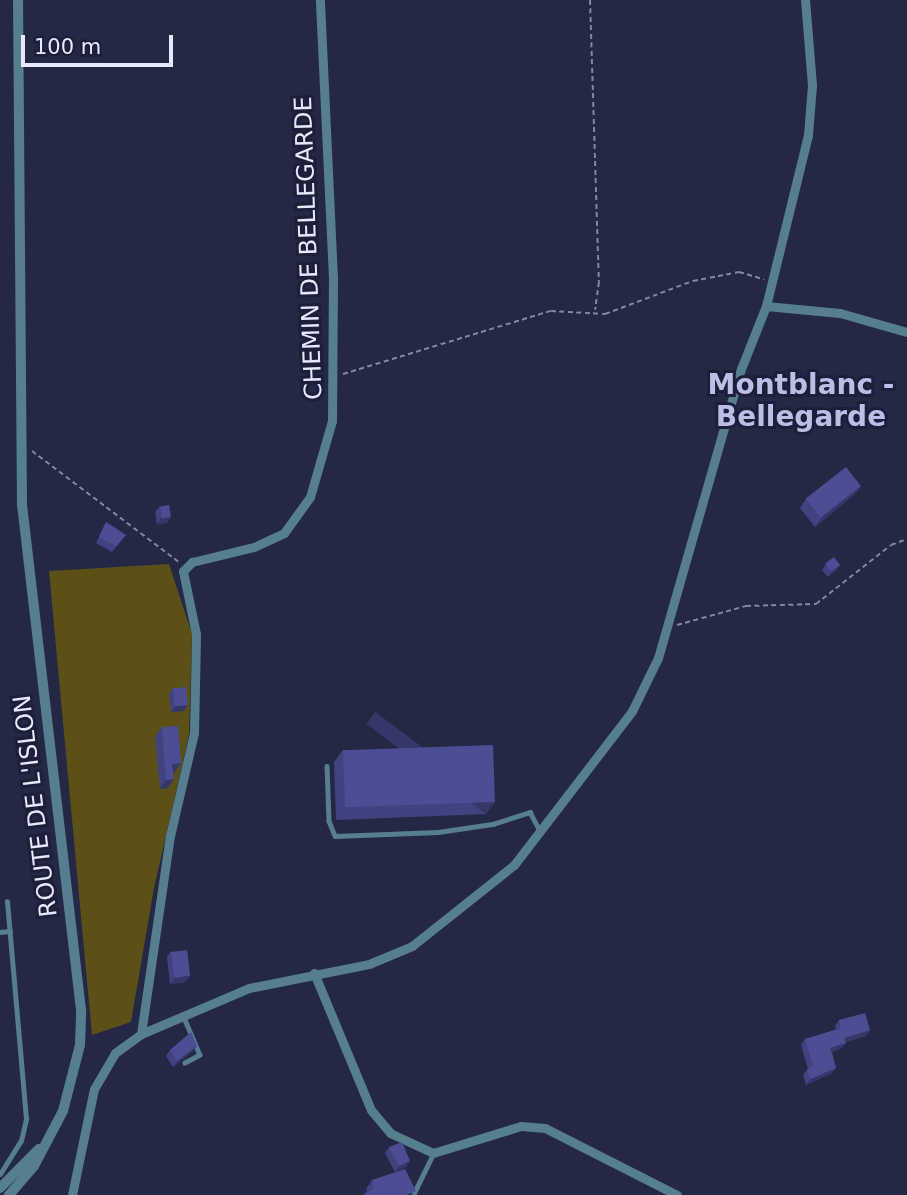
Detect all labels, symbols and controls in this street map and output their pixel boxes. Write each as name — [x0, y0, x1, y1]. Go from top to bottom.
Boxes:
scale bar — [24, 21, 177, 65]
text: 100 m — [34, 35, 101, 59]
street label: CHEMIN DE BELLEGARDE — [289, 96, 329, 400]
district label: Montblanc - Bellegarde — [708, 368, 894, 434]
street label: ROUTE DE L'ISLON — [8, 693, 64, 919]

